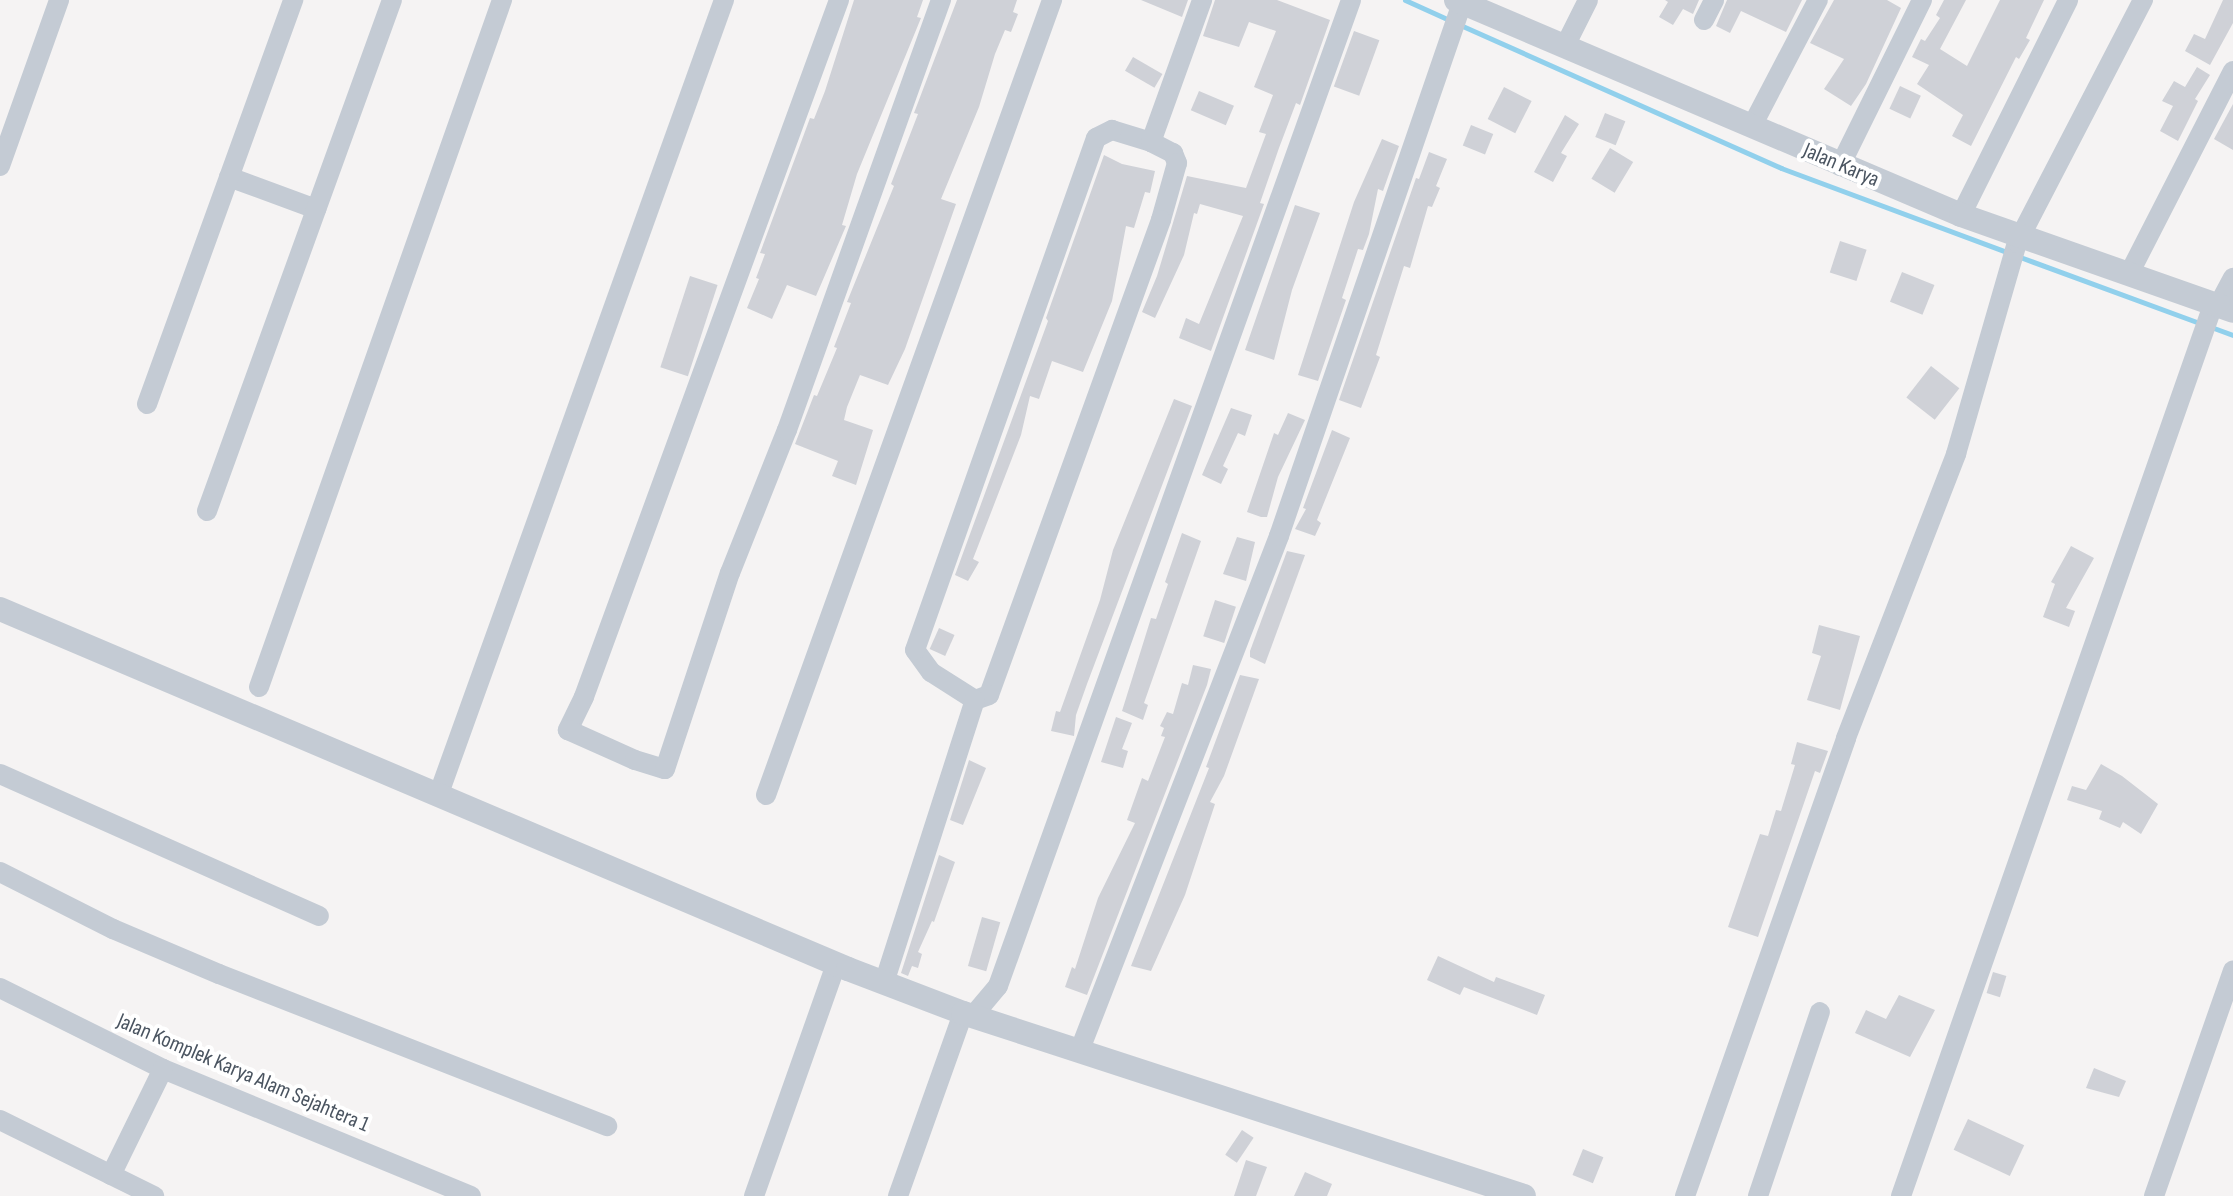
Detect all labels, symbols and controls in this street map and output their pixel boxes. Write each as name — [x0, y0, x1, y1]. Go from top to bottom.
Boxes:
street label: Jalan Karya — [1799, 137, 1883, 193]
street label: Jalan Komplek Karya Alam Sejahtera 1 — [113, 1008, 373, 1138]

